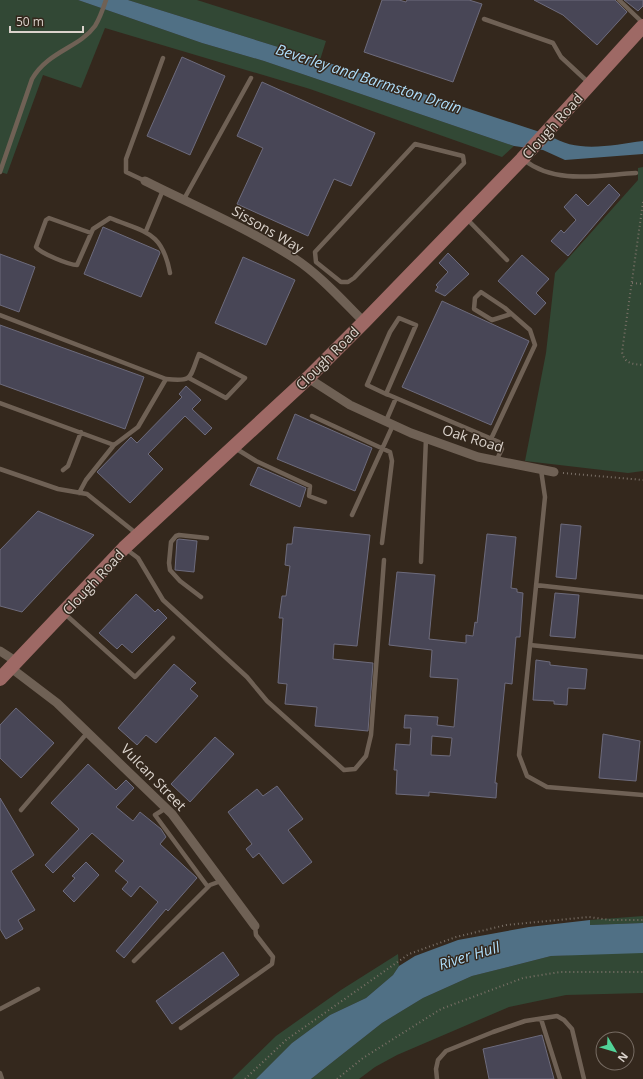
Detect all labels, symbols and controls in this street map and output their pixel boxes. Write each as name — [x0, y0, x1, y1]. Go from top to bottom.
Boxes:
scale bar — [10, 8, 83, 34]
text: 50 m — [16, 13, 44, 30]
water label: Beverley and Barmston Drain — [274, 38, 464, 118]
street label: Clough Road — [517, 89, 587, 163]
street label: Sissons Way — [229, 201, 308, 258]
street label: Clough Road — [291, 322, 363, 394]
street label: Oak Road — [440, 420, 506, 456]
street label: Clough Road — [58, 545, 128, 619]
street label: Vulcan Street — [117, 739, 191, 815]
water label: River Hull — [436, 936, 503, 974]
north arrow — [595, 1031, 635, 1071]
text: N — [615, 1049, 632, 1066]

